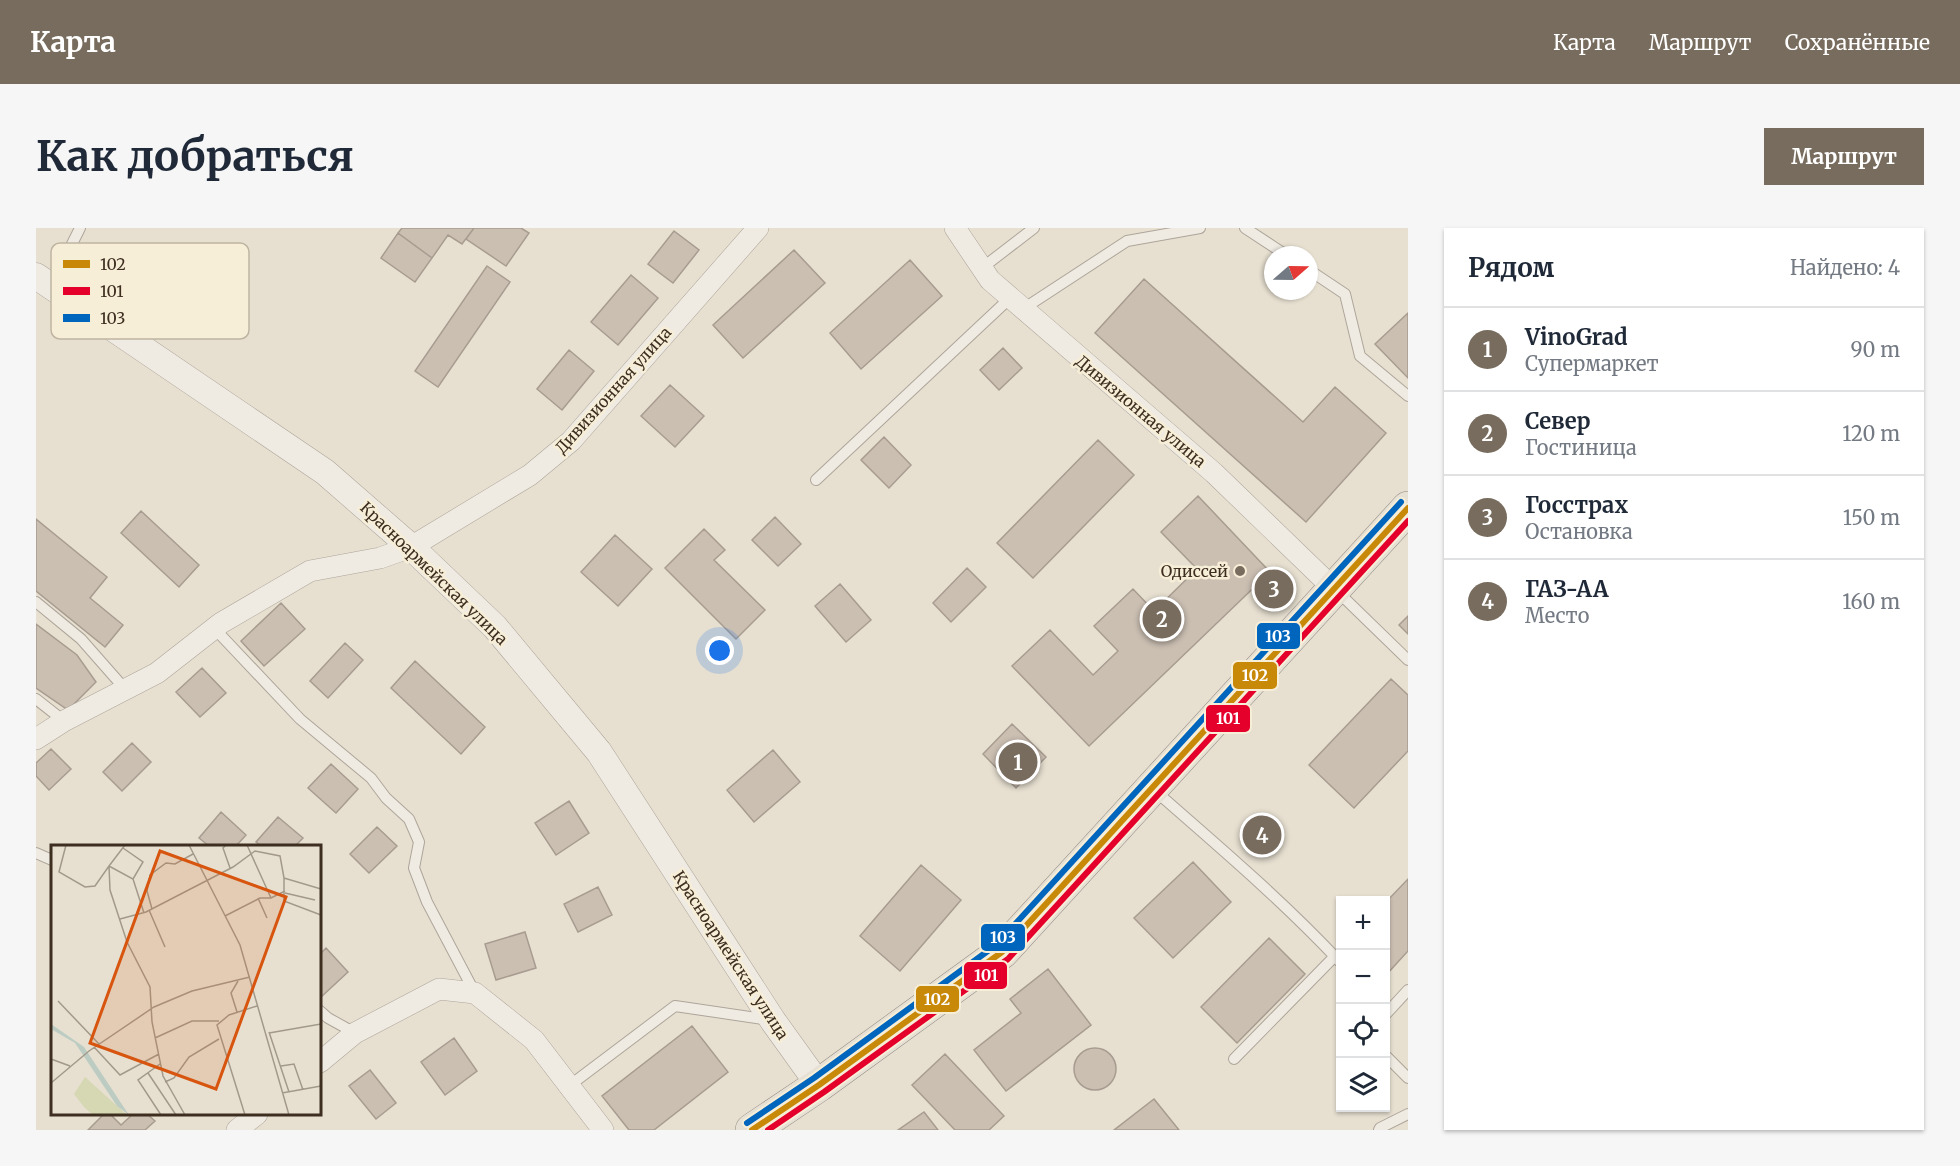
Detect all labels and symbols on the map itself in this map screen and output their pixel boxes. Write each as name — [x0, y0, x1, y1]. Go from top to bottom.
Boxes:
legend — [51, 243, 249, 339]
north arrow — [1264, 246, 1318, 300]
text: 102 — [100, 254, 126, 274]
text: 101 — [100, 281, 123, 301]
text: 103 — [100, 308, 125, 328]
street label: Дивизионная улица — [551, 322, 675, 457]
street label: Дивизионная улица — [1072, 351, 1210, 472]
street label: Красноармейская улица — [356, 497, 512, 649]
place label: Одиссей — [1161, 561, 1228, 581]
marker: Одиссей — [1233, 564, 1247, 578]
pin: 3 — [1254, 566, 1294, 612]
pin: 2 — [1142, 596, 1182, 642]
line badge: 103 — [1256, 622, 1301, 650]
text: 103 — [1265, 626, 1291, 646]
your location — [705, 636, 734, 665]
line badge: 102 — [1232, 661, 1278, 690]
text: 102 — [1242, 665, 1268, 685]
line badge: 101 — [1205, 704, 1251, 733]
text: 101 — [1216, 708, 1241, 728]
pin: 1 — [998, 740, 1038, 784]
pin: 4 — [1242, 812, 1282, 858]
inset map — [51, 845, 321, 1115]
street label: Красноармейская улица — [669, 867, 793, 1044]
line badge: 103 — [980, 923, 1026, 952]
text: 103 — [990, 927, 1016, 947]
line badge: 101 — [963, 961, 1008, 990]
text: 101 — [974, 965, 999, 985]
line badge: 102 — [915, 985, 960, 1013]
text: 102 — [924, 989, 950, 1009]

